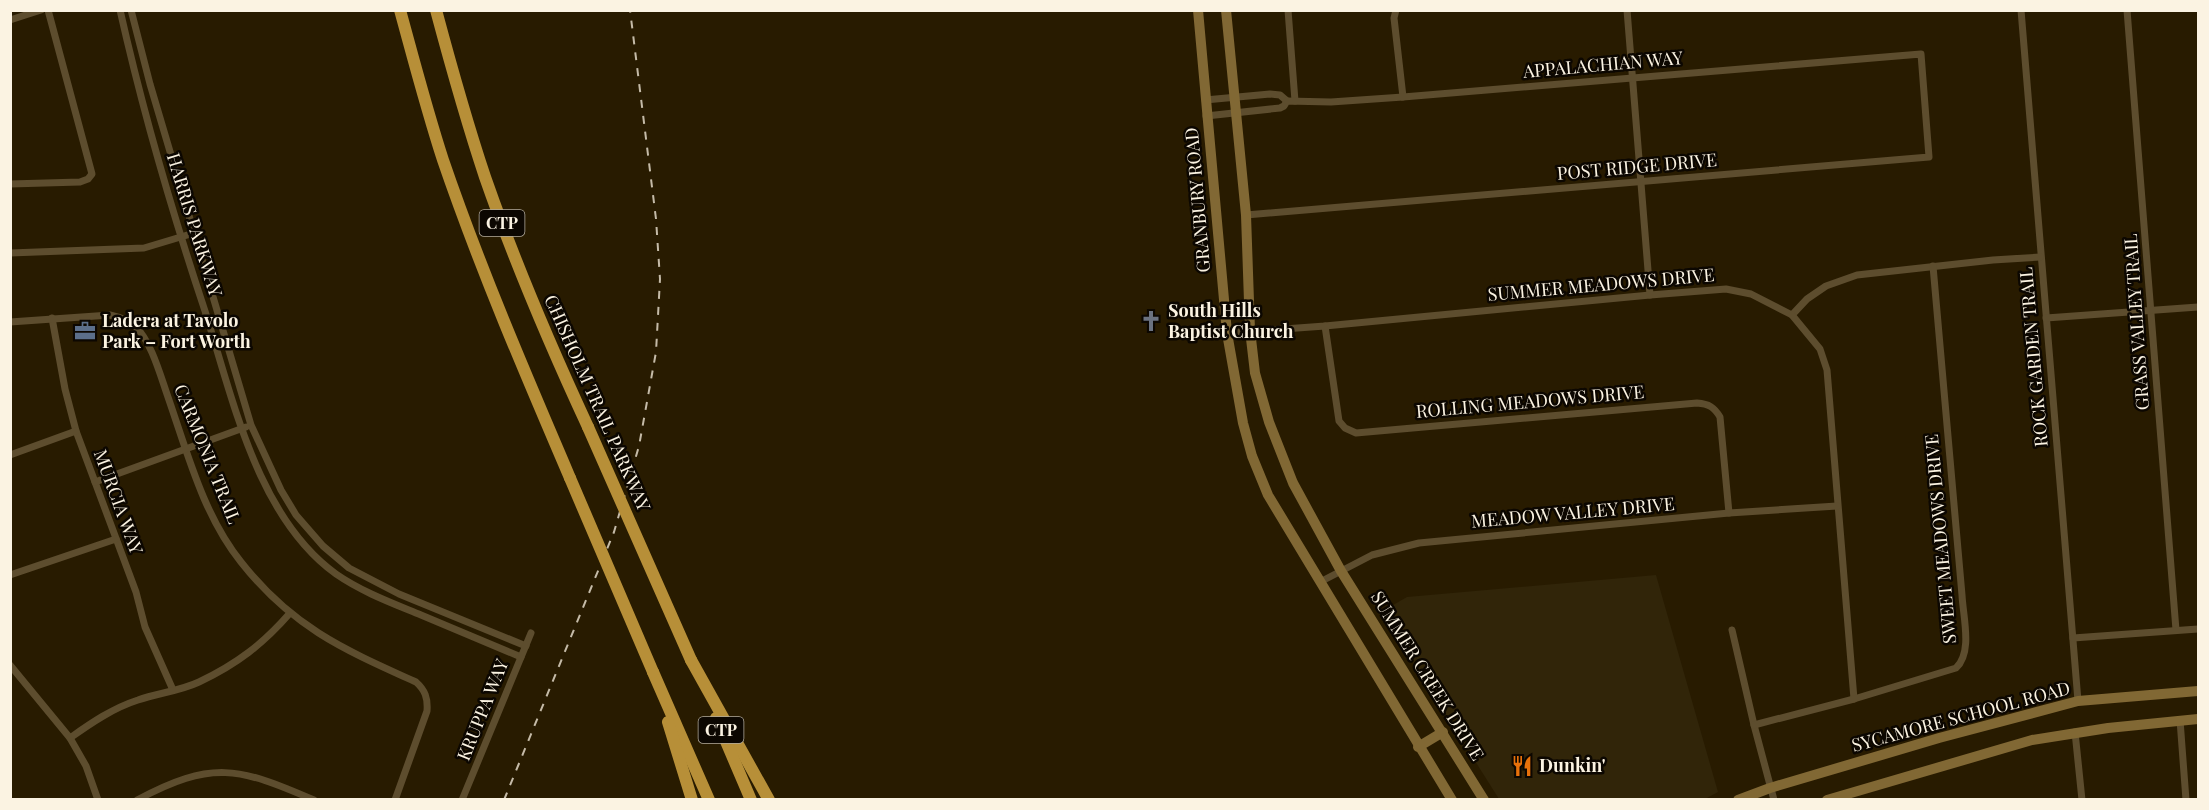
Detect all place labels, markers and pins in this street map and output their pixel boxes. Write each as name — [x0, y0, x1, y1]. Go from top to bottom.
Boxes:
place label: South Hills Baptist Church — [1168, 298, 1294, 343]
place label: Ladera at Tavolo Park – Fort Worth — [102, 308, 251, 353]
church icon: South Hills Baptist Church — [1139, 309, 1163, 333]
office icon: Ladera at Tavolo Park – Fort Worth — [73, 319, 97, 343]
place label: Dunkin' — [1539, 753, 1606, 777]
restaurant icon: Dunkin' — [1510, 754, 1534, 778]

